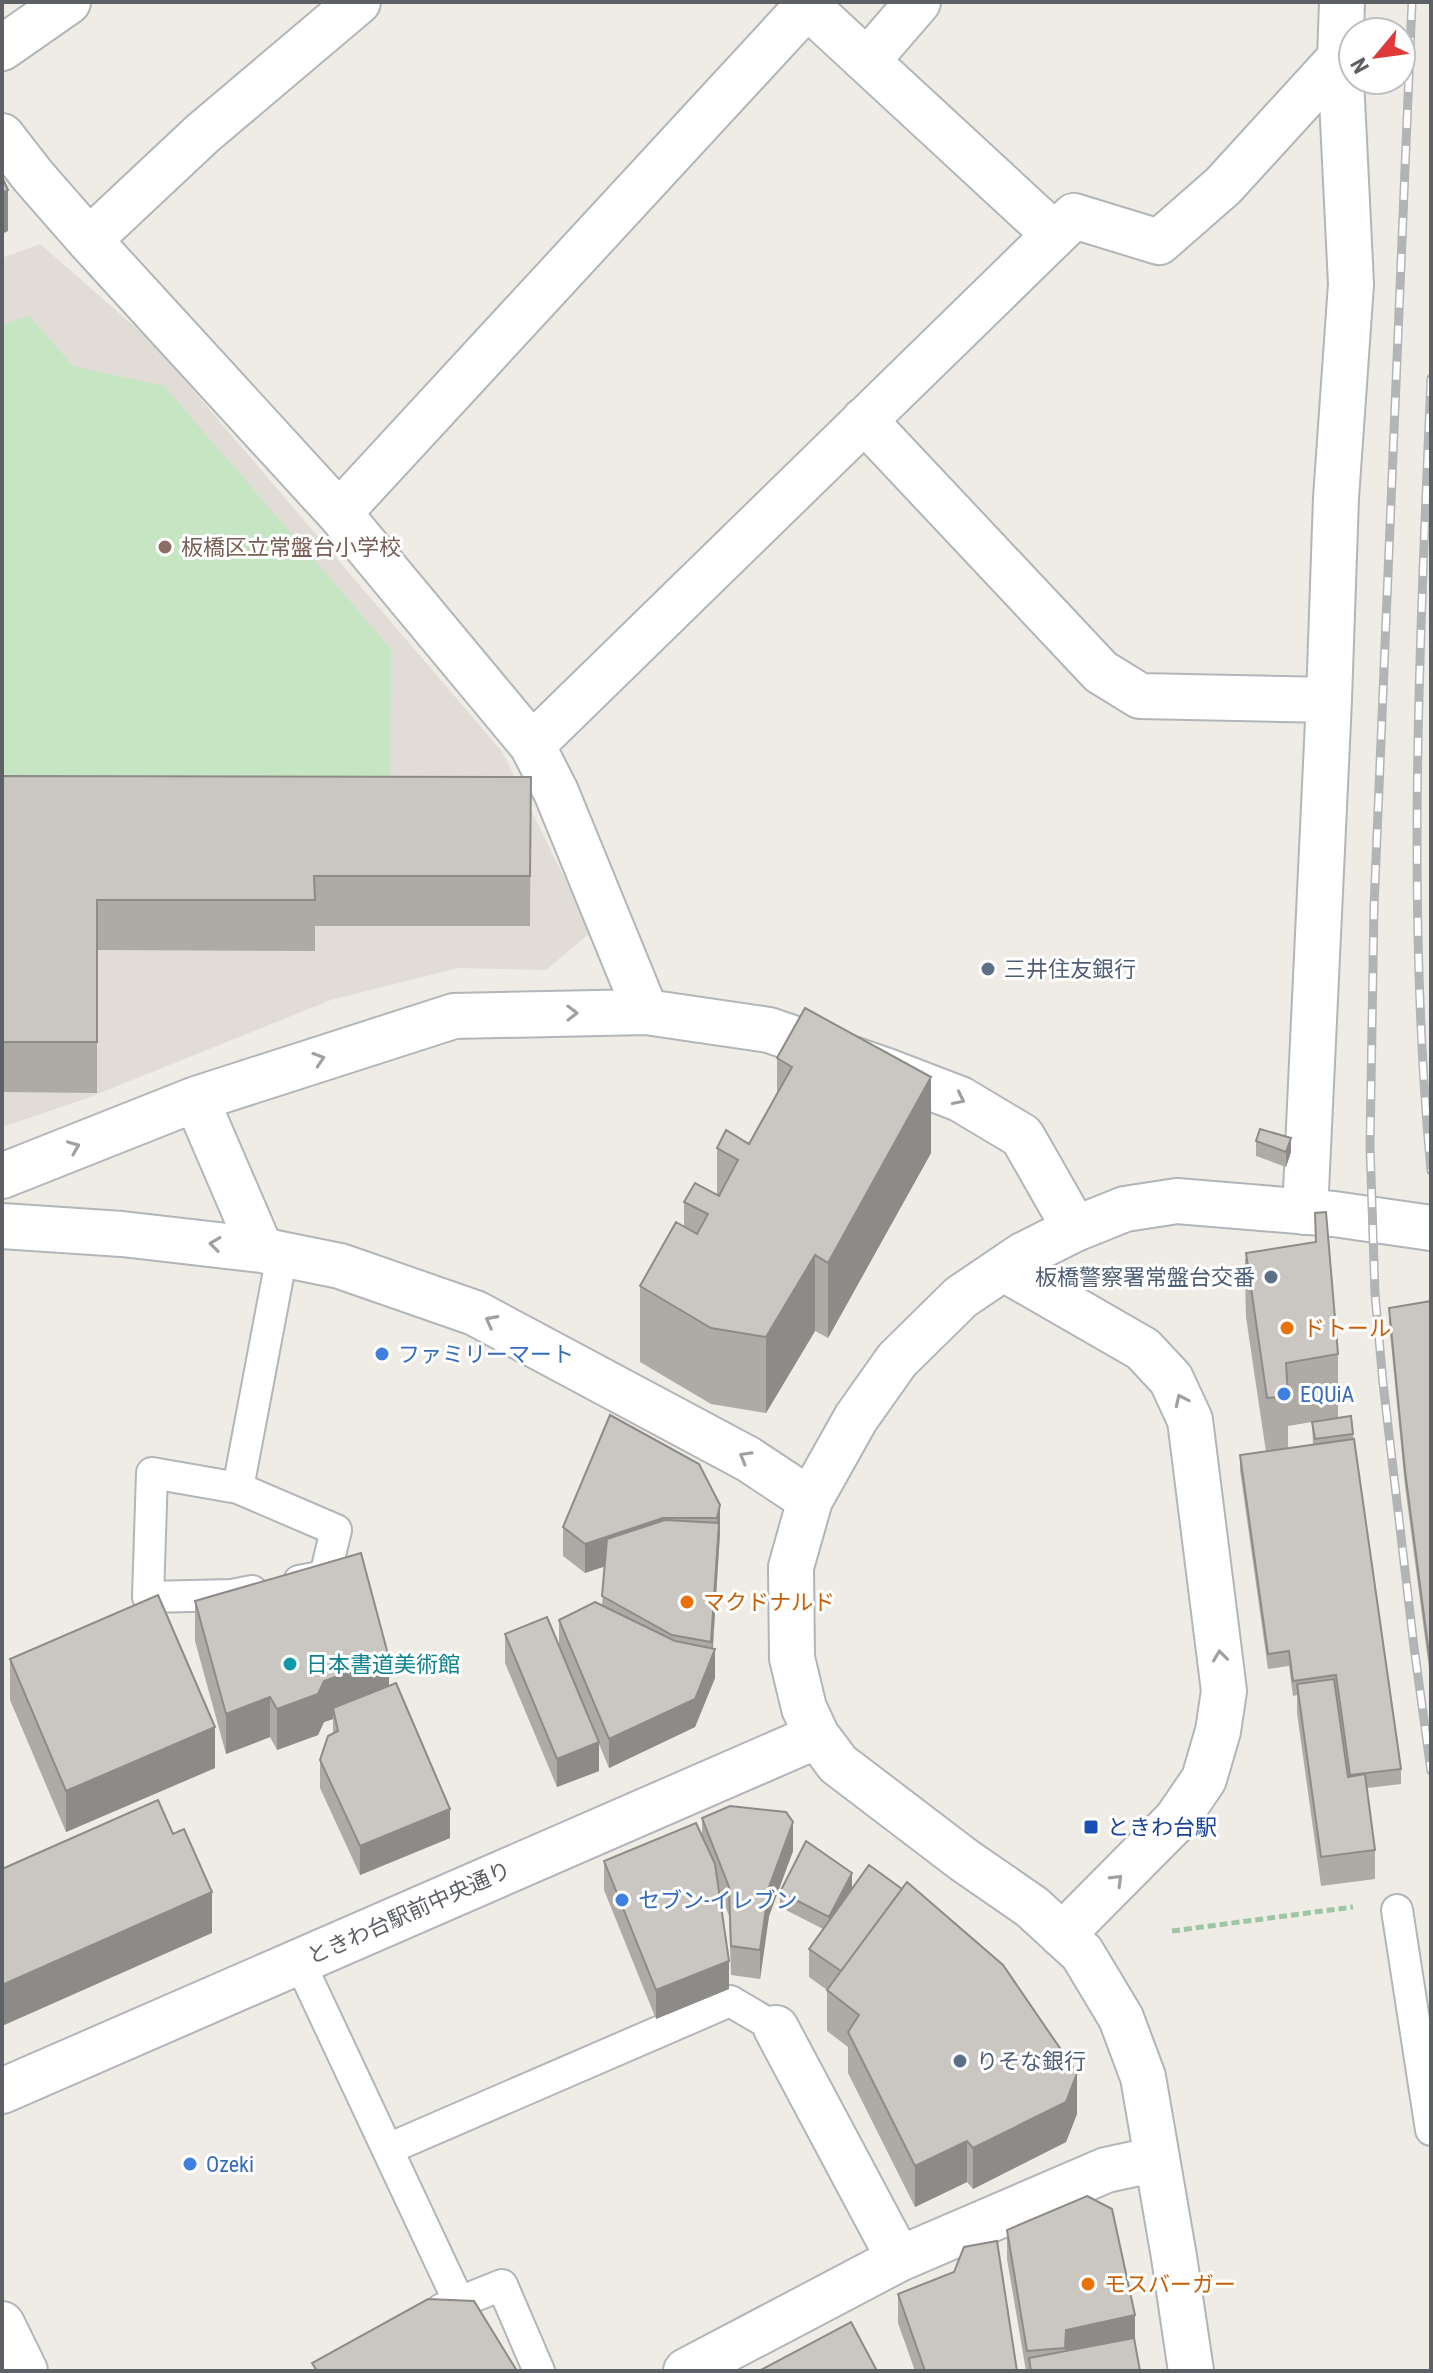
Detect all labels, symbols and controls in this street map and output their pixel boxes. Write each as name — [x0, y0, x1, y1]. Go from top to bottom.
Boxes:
north arrow — [1337, 16, 1417, 96]
text: N — [1346, 53, 1374, 77]
place label: 板橋区立常盤台小学校 — [181, 535, 401, 560]
marker: 板橋区立常盤台小学校 — [156, 538, 174, 556]
place label: 三井住友銀行 — [1004, 957, 1136, 982]
marker: 三井住友銀行 — [979, 960, 997, 978]
one-way arrow — [566, 1005, 579, 1022]
one-way arrow — [312, 1052, 325, 1068]
one-way arrow — [950, 1089, 965, 1105]
one-way arrow — [67, 1140, 81, 1157]
one-way arrow — [208, 1236, 221, 1253]
place label: 板橋警察署常盤台交番 — [1035, 1265, 1255, 1290]
marker: 板橋警察署常盤台交番 — [1262, 1268, 1280, 1286]
one-way arrow — [485, 1316, 499, 1331]
place label: ドトール — [1303, 1316, 1391, 1341]
marker: ドトール — [1278, 1319, 1296, 1337]
place label: ファミリーマート — [398, 1342, 574, 1367]
marker: ファミリーマート — [373, 1345, 391, 1363]
place label: EQUiA — [1300, 1382, 1355, 1407]
marker: EQUiA — [1275, 1385, 1293, 1403]
one-way arrow — [1175, 1393, 1191, 1408]
one-way arrow — [739, 1451, 754, 1467]
place label: マクドナルド — [703, 1590, 835, 1615]
marker: マクドナルド — [678, 1593, 696, 1611]
one-way arrow — [1212, 1649, 1229, 1663]
place label: 日本書道美術館 — [306, 1652, 460, 1677]
marker: 日本書道美術館 — [281, 1655, 299, 1673]
place label: ときわ台駅 — [1107, 1815, 1217, 1840]
marker: ときわ台駅 — [1082, 1818, 1100, 1836]
street label: ときわ台駅前中央通り — [303, 1857, 515, 1969]
one-way arrow — [1108, 1875, 1122, 1889]
place label: セブン-イレブン — [638, 1888, 797, 1913]
marker: セブン-イレブン — [613, 1891, 631, 1909]
place label: りそな銀行 — [976, 2049, 1086, 2074]
marker: りそな銀行 — [951, 2052, 969, 2070]
place label: Ozeki — [206, 2152, 254, 2177]
marker: Ozeki — [181, 2155, 199, 2173]
place label: モスバーガー — [1104, 2272, 1236, 2297]
marker: モスバーガー — [1079, 2275, 1097, 2293]

